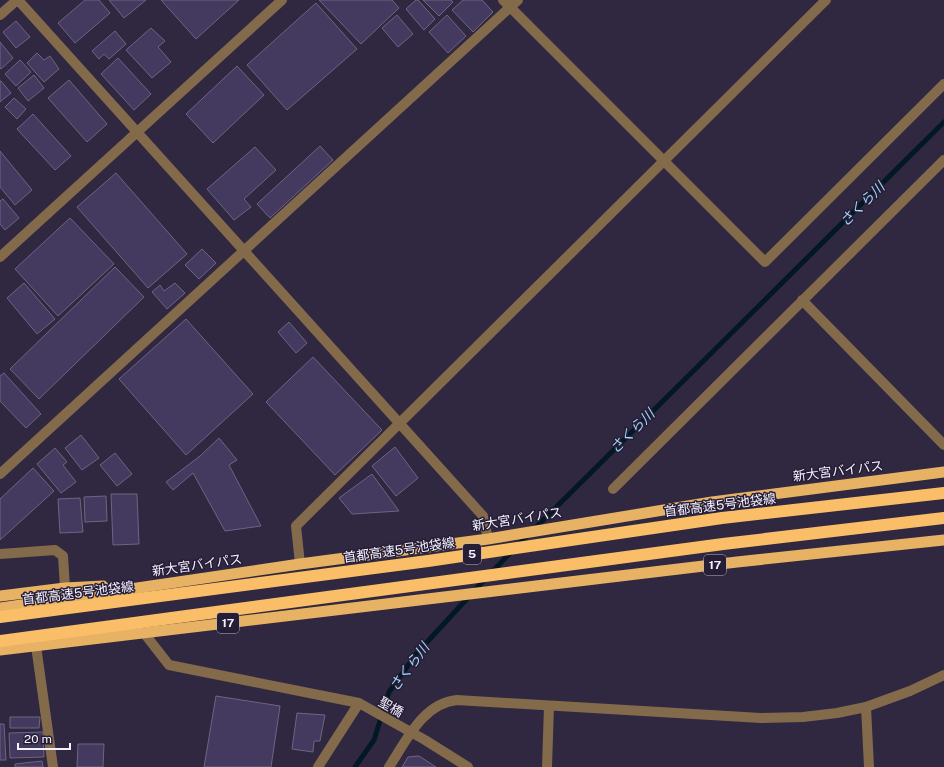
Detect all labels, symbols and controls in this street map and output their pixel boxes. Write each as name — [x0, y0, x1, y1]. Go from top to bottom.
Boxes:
water label: さくら川 — [837, 177, 889, 229]
water label: さくら川 — [607, 404, 659, 456]
street label: 新大宮バイパス — [792, 458, 884, 484]
street label: 首都高速5号池袋線 — [663, 491, 777, 519]
street label: 新大宮バイパス — [471, 504, 563, 534]
street label: 首都高速5号池袋線 — [342, 535, 456, 565]
road number: 5 — [463, 544, 481, 564]
street label: 新大宮バイパス — [151, 551, 243, 579]
road number: 17 — [704, 555, 726, 575]
street label: 首都高速5号池袋線 — [21, 579, 135, 607]
road number: 17 — [217, 613, 239, 633]
water label: さくら川 — [386, 638, 433, 694]
street label: 聖橋 — [376, 694, 406, 720]
scale bar — [18, 725, 70, 751]
text: 20 m — [24, 732, 52, 746]

